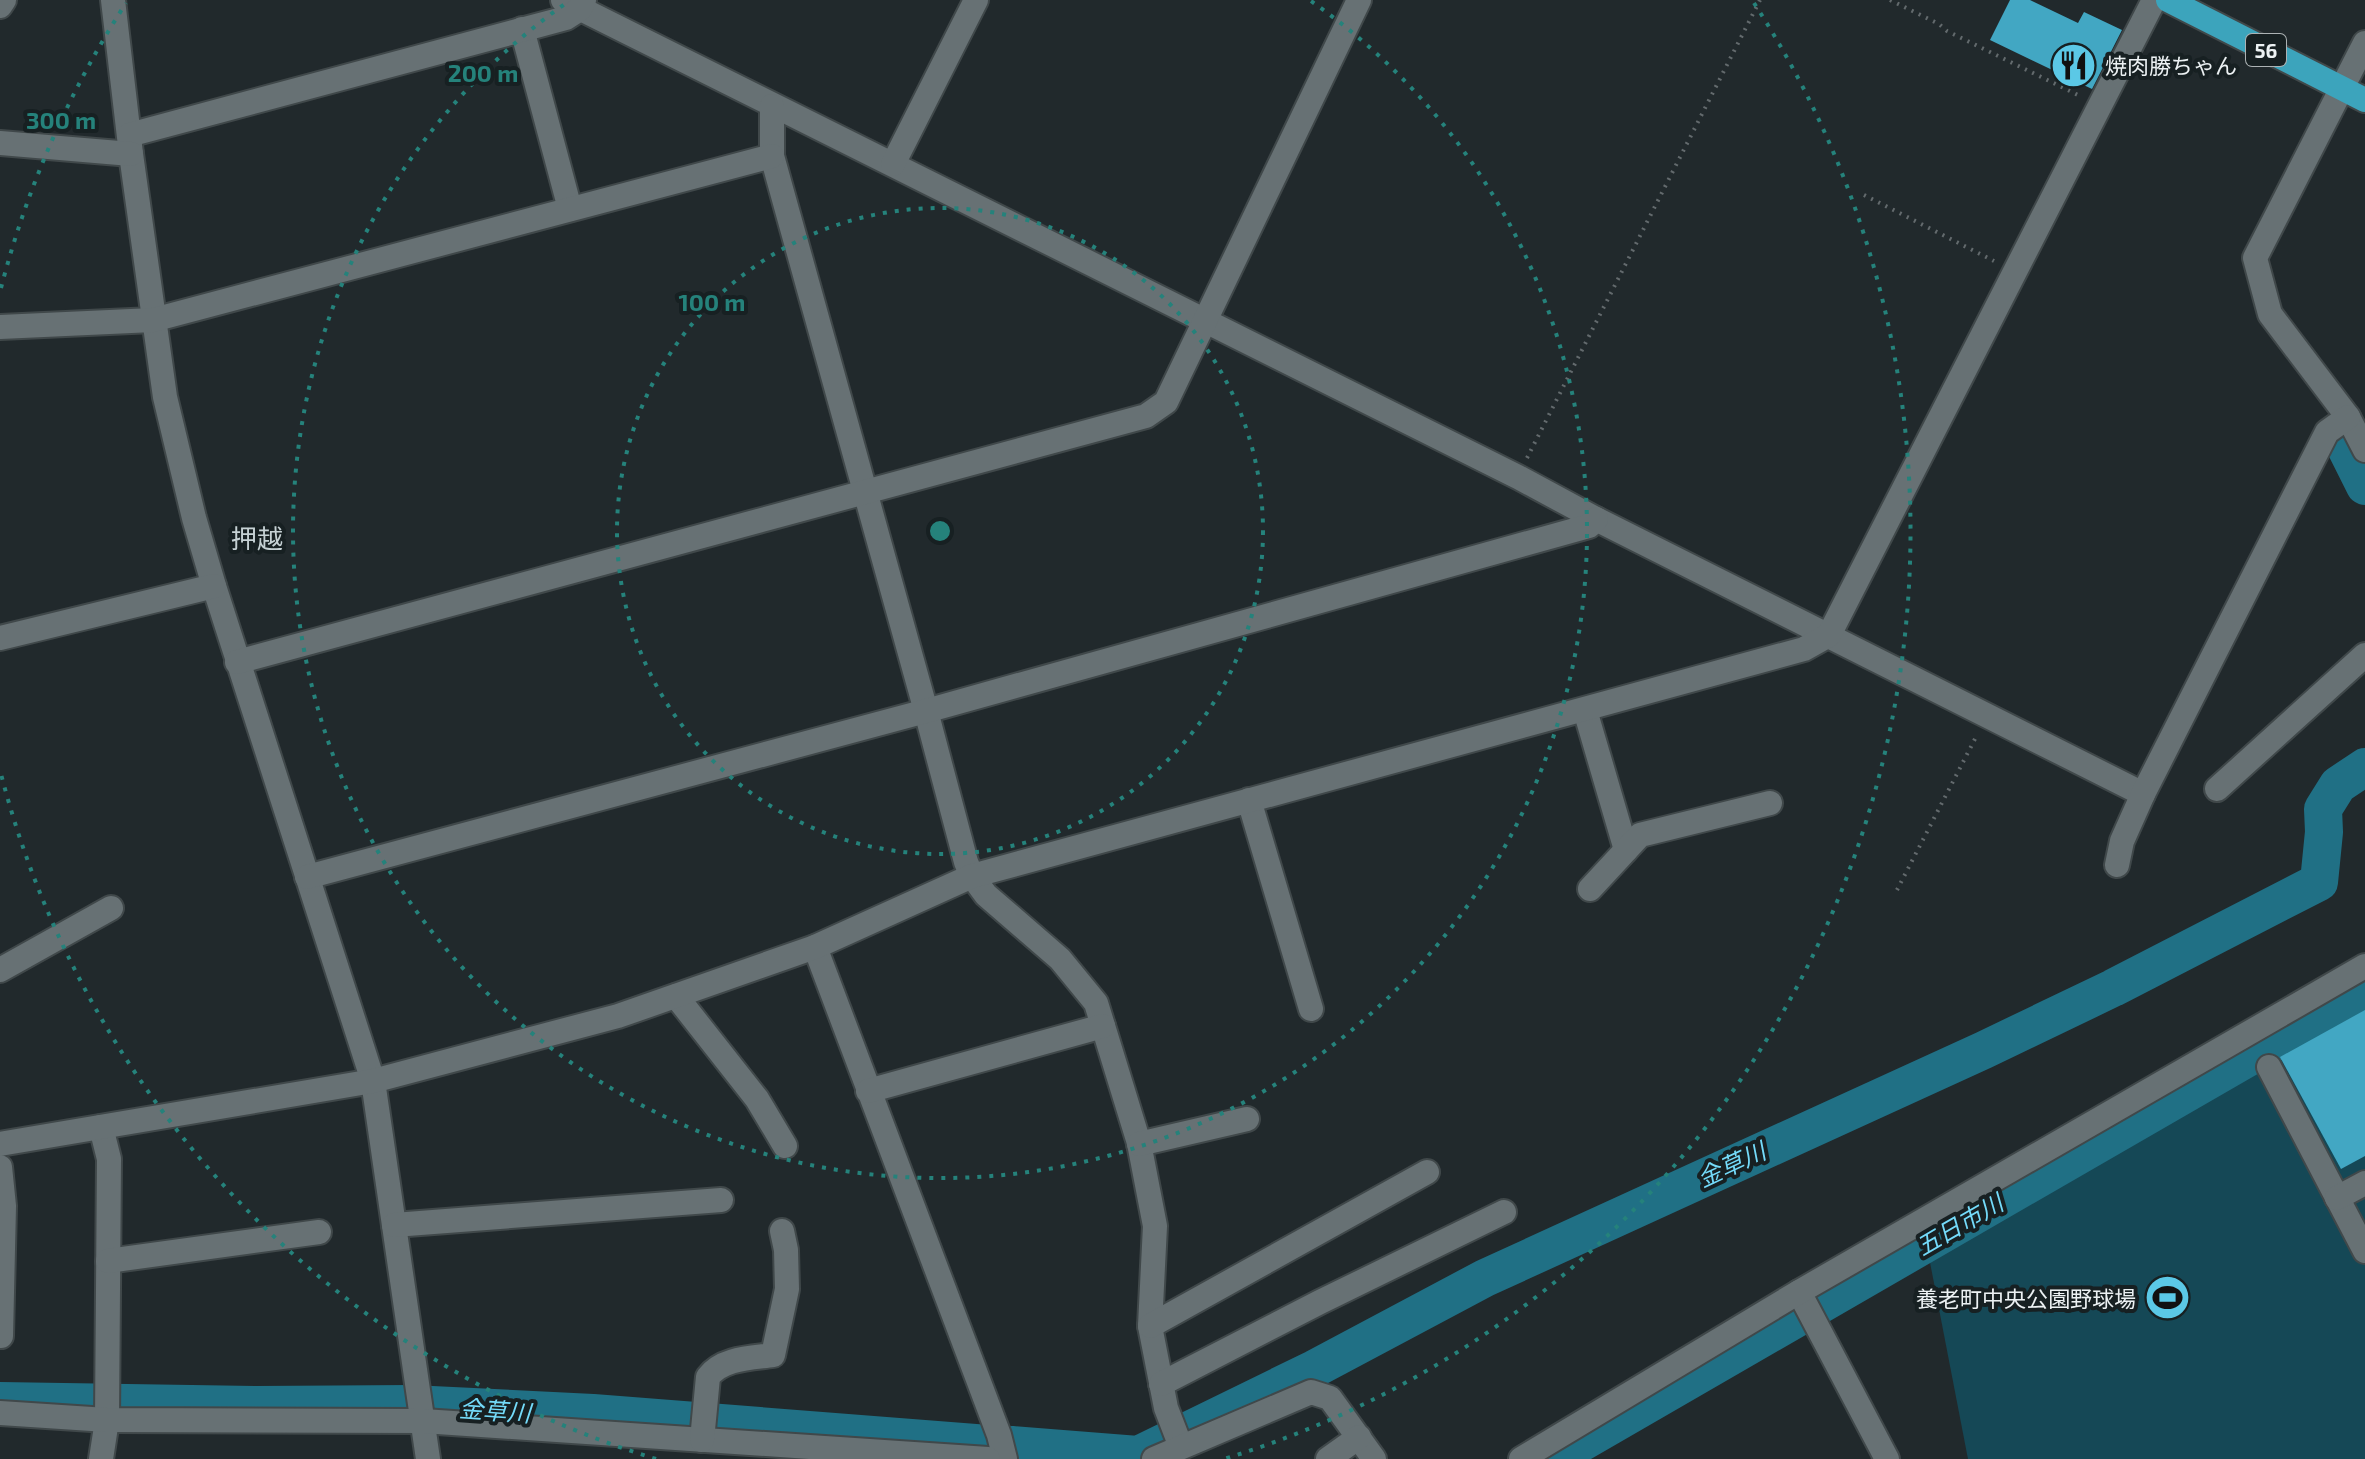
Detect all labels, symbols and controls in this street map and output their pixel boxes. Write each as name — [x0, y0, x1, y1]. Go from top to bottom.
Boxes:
road number: 56 — [2246, 34, 2286, 66]
restaurant icon: 焼肉勝ちゃん — [2050, 41, 2098, 89]
place label: 焼肉勝ちゃん — [2105, 52, 2237, 78]
text: 200 m — [448, 58, 518, 87]
text: 300 m — [26, 105, 96, 134]
text: 100 m — [679, 287, 745, 316]
centre of rings — [926, 517, 954, 545]
district label: 押越 — [231, 522, 283, 553]
water label: 金草川 — [1692, 1134, 1772, 1192]
water label: 五日市川 — [1910, 1186, 2010, 1261]
sports icon: 養老町中央公園野球場 — [2143, 1274, 2191, 1322]
place label: 養老町中央公園野球場 — [1916, 1285, 2136, 1311]
water label: 金草川 — [458, 1393, 535, 1427]

